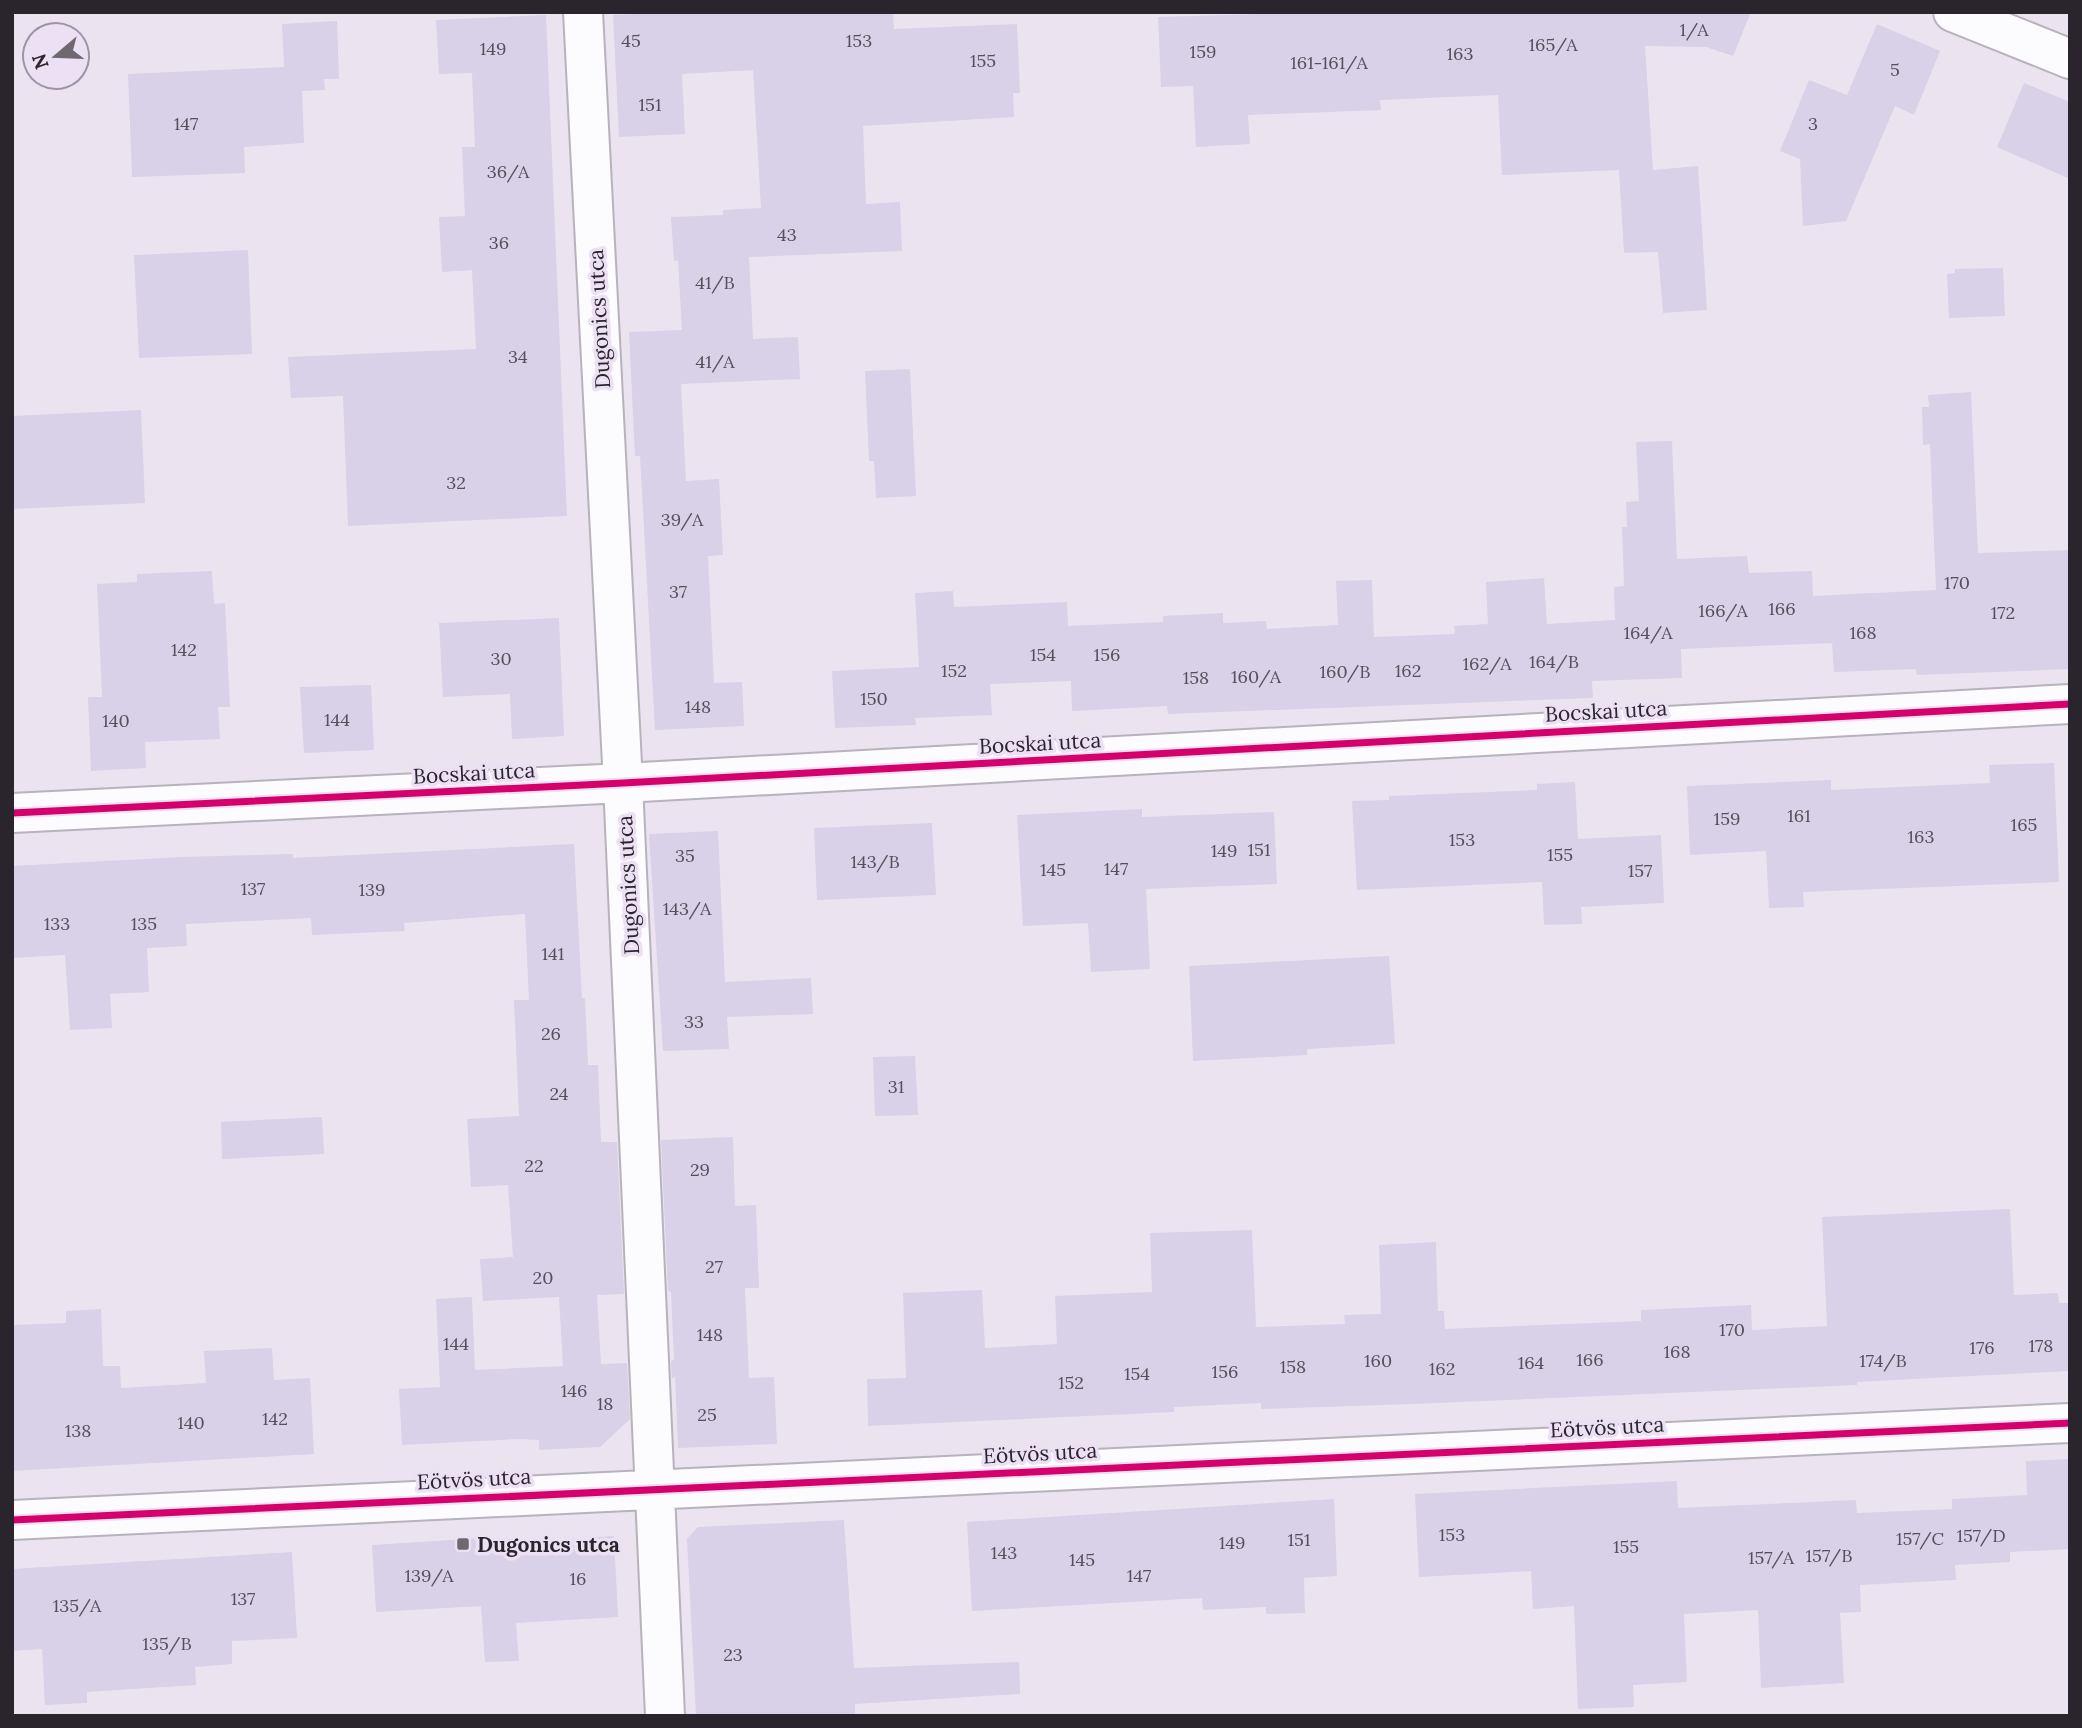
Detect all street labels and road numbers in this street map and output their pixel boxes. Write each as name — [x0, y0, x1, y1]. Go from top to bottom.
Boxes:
street label: Dugonics utca — [582, 248, 616, 389]
street label: Bocskai utca — [1544, 694, 1668, 728]
street label: Bocskai utca — [978, 726, 1102, 760]
street label: Bocskai utca — [412, 756, 536, 790]
street label: Dugonics utca — [611, 814, 645, 955]
street label: Eötvös utca — [1549, 1411, 1665, 1443]
street label: Eötvös utca — [982, 1437, 1098, 1469]
street label: Eötvös utca — [416, 1463, 532, 1495]

